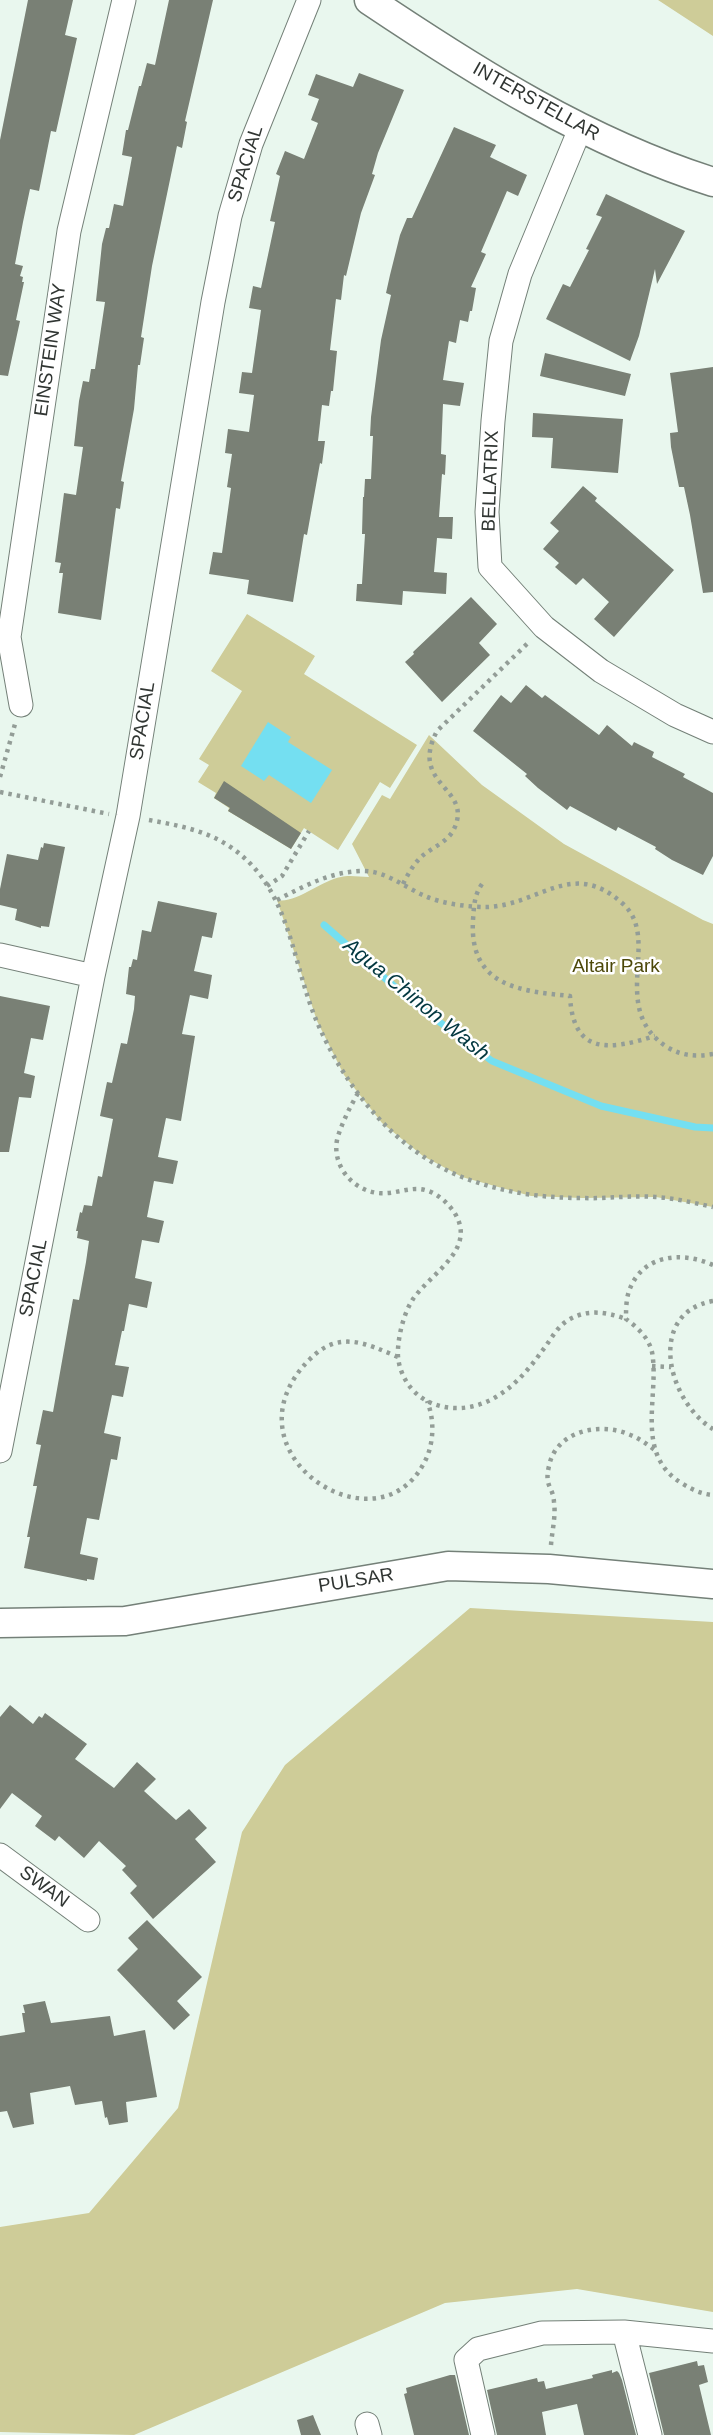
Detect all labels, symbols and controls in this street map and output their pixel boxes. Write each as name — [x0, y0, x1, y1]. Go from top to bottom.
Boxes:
street label: INTERSTELLAR — [469, 58, 603, 146]
street label: SPACIAL — [224, 123, 268, 205]
street label: EINSTEIN WAY — [30, 282, 72, 418]
street label: BELLATRIX — [478, 430, 504, 532]
street label: SPACIAL — [126, 680, 160, 762]
water label: Agua Chinon Wash — [338, 933, 494, 1067]
park label: Altair Park — [572, 956, 660, 978]
street label: SPACIAL — [15, 1237, 53, 1319]
street label: PULSAR — [317, 1564, 395, 1598]
street label: SWAN — [15, 1861, 73, 1913]

